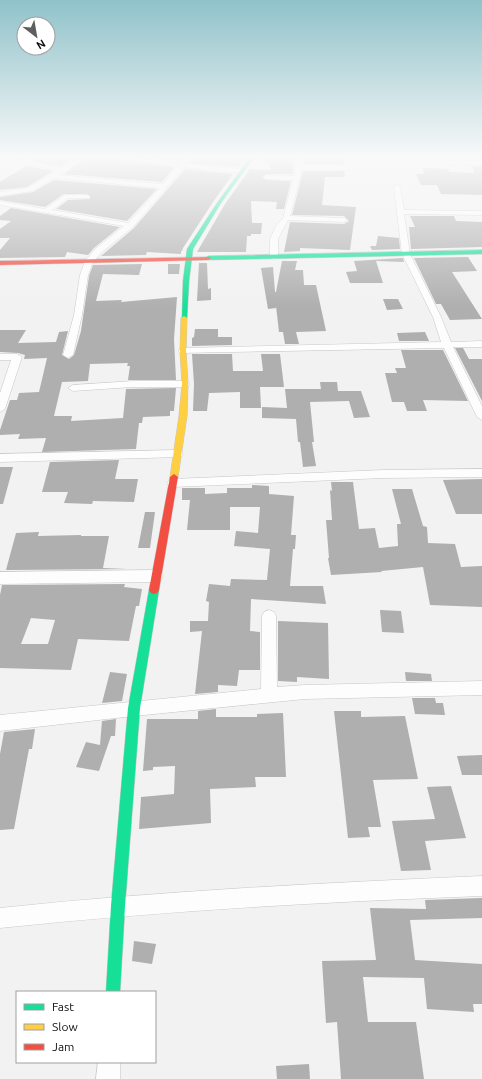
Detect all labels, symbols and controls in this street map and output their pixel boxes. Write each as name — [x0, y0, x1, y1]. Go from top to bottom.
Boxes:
north arrow — [16, 16, 56, 56]
text: N — [35, 37, 48, 52]
legend — [16, 991, 156, 1063]
text: Fast — [52, 1000, 74, 1013]
text: Slow — [52, 1020, 78, 1033]
text: Jam — [52, 1040, 74, 1053]

